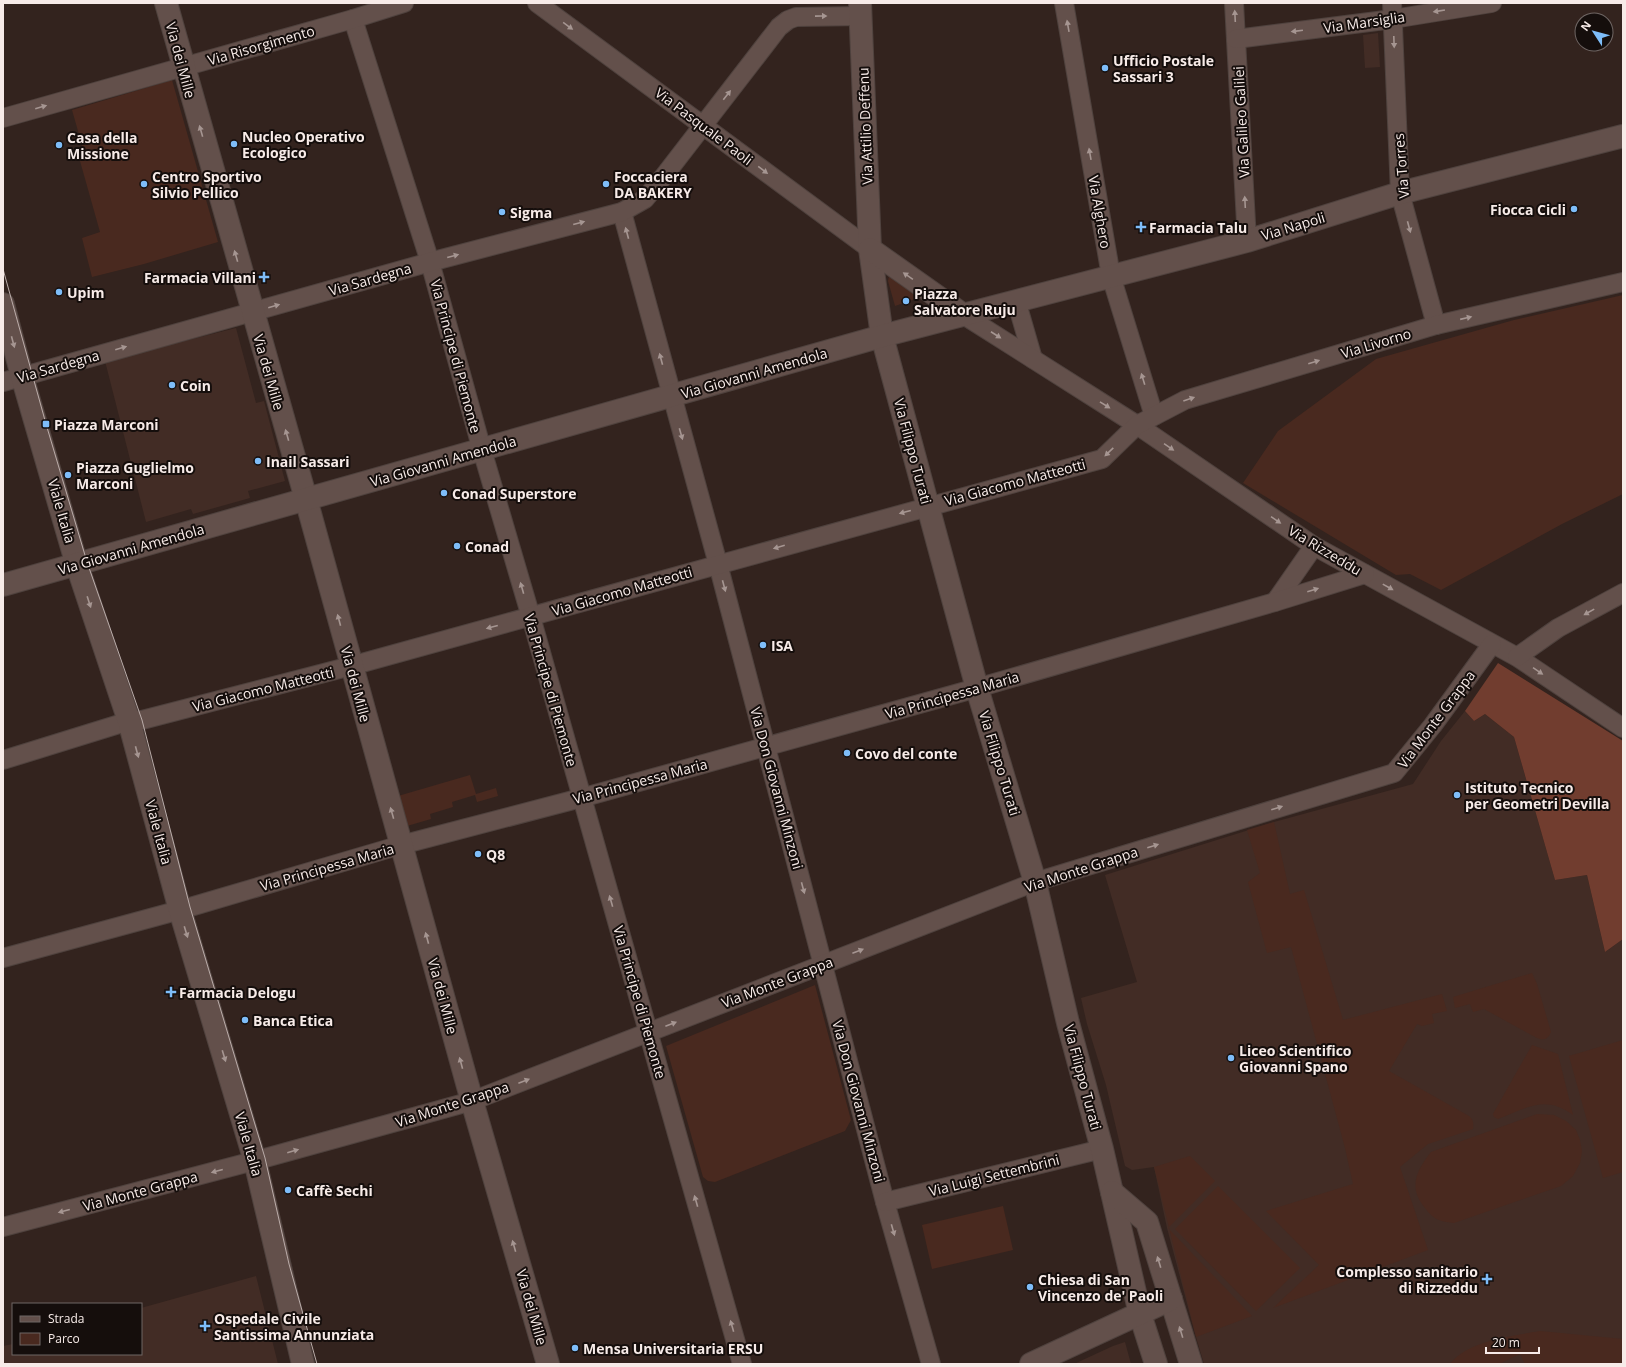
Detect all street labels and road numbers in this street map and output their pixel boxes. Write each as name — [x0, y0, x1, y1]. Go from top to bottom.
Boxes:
street label: Via Marsiglia — [1322, 7, 1406, 37]
street label: Via dei Mille — [162, 20, 200, 100]
street label: Via Risorgimento — [205, 21, 317, 69]
street label: Via Galileo Galilei — [1229, 66, 1253, 178]
street label: Via Attilio Deffenu — [853, 67, 877, 185]
street label: Via Pasquale Paoli — [651, 83, 757, 169]
street label: Via Torres — [1389, 132, 1413, 199]
street label: Via Alghero — [1084, 174, 1116, 250]
street label: Via Napoli — [1259, 207, 1327, 245]
street label: Via Sardegna — [327, 258, 413, 300]
street label: Via Principe di Piemonte — [426, 277, 486, 435]
street label: Via Livorno — [1339, 323, 1413, 363]
street label: Via dei Mille — [249, 332, 289, 412]
street label: Via Giovanni Amendola — [679, 343, 829, 403]
street label: Via Sardegna — [15, 345, 101, 387]
street label: Via Filippo Turati — [890, 396, 936, 506]
street label: Via Giovanni Amendola — [368, 431, 518, 491]
street label: Via Giacomo Matteotti — [942, 454, 1088, 510]
street label: Viale Italia — [44, 477, 80, 545]
street label: Via Giovanni Amendola — [56, 519, 206, 579]
street label: Via Rizzeddu — [1285, 521, 1365, 579]
street label: Via Giacomo Matteotti — [550, 562, 694, 620]
street label: Via Principe di Piemonte — [520, 611, 582, 769]
street label: Via dei Mille — [337, 644, 375, 724]
street label: Via Giacomo Matteotti — [190, 662, 336, 716]
street label: Via Monte Grappa — [1393, 666, 1479, 772]
street label: Via Principessa Maria — [883, 667, 1021, 723]
street label: Via Don Giovanni Minzoni — [746, 705, 808, 871]
street label: Via Filippo Turati — [975, 708, 1025, 818]
street label: Via Principessa Maria — [571, 754, 709, 808]
street label: Viale Italia — [141, 798, 177, 866]
street label: Via Principessa Maria — [258, 839, 396, 895]
street label: Via Monte Grappa — [1022, 842, 1140, 896]
street label: Via Principe di Piemonte — [609, 923, 671, 1081]
street label: Via Monte Grappa — [719, 952, 835, 1012]
street label: Via dei Mille — [424, 956, 462, 1036]
street label: Via Don Giovanni Minzoni — [828, 1018, 890, 1184]
street label: Via Filippo Turati — [1060, 1022, 1106, 1132]
street label: Via Monte Grappa — [393, 1077, 511, 1131]
street label: Viale Italia — [231, 1110, 267, 1178]
street label: Via Luigi Settembrini — [927, 1150, 1061, 1200]
street label: Via Monte Grappa — [81, 1167, 199, 1215]
street label: Via dei Mille — [512, 1267, 552, 1347]

